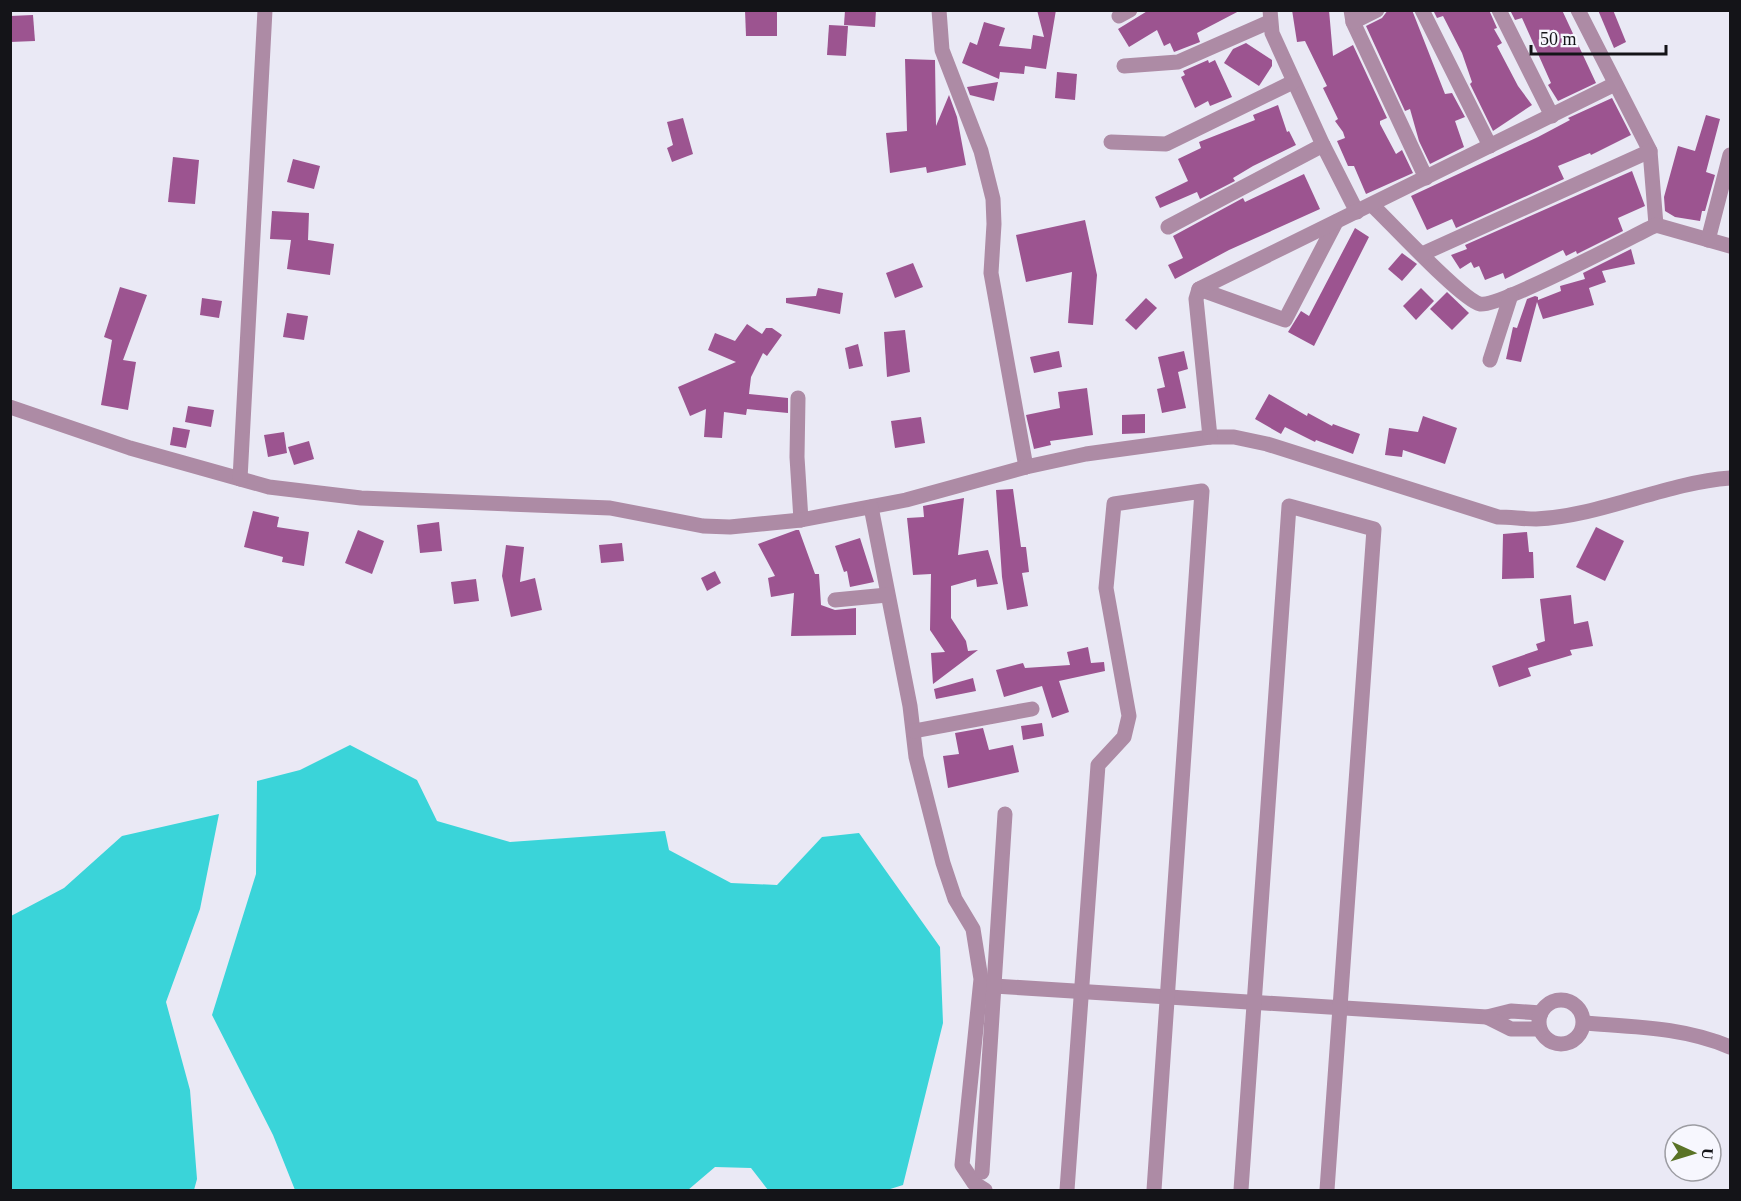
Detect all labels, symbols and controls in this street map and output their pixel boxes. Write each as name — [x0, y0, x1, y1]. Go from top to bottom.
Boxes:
scale bar — [1531, 18, 1666, 56]
text: 50 m — [1540, 29, 1577, 49]
north arrow — [1663, 1123, 1723, 1183]
text: U — [1699, 1148, 1716, 1161]

